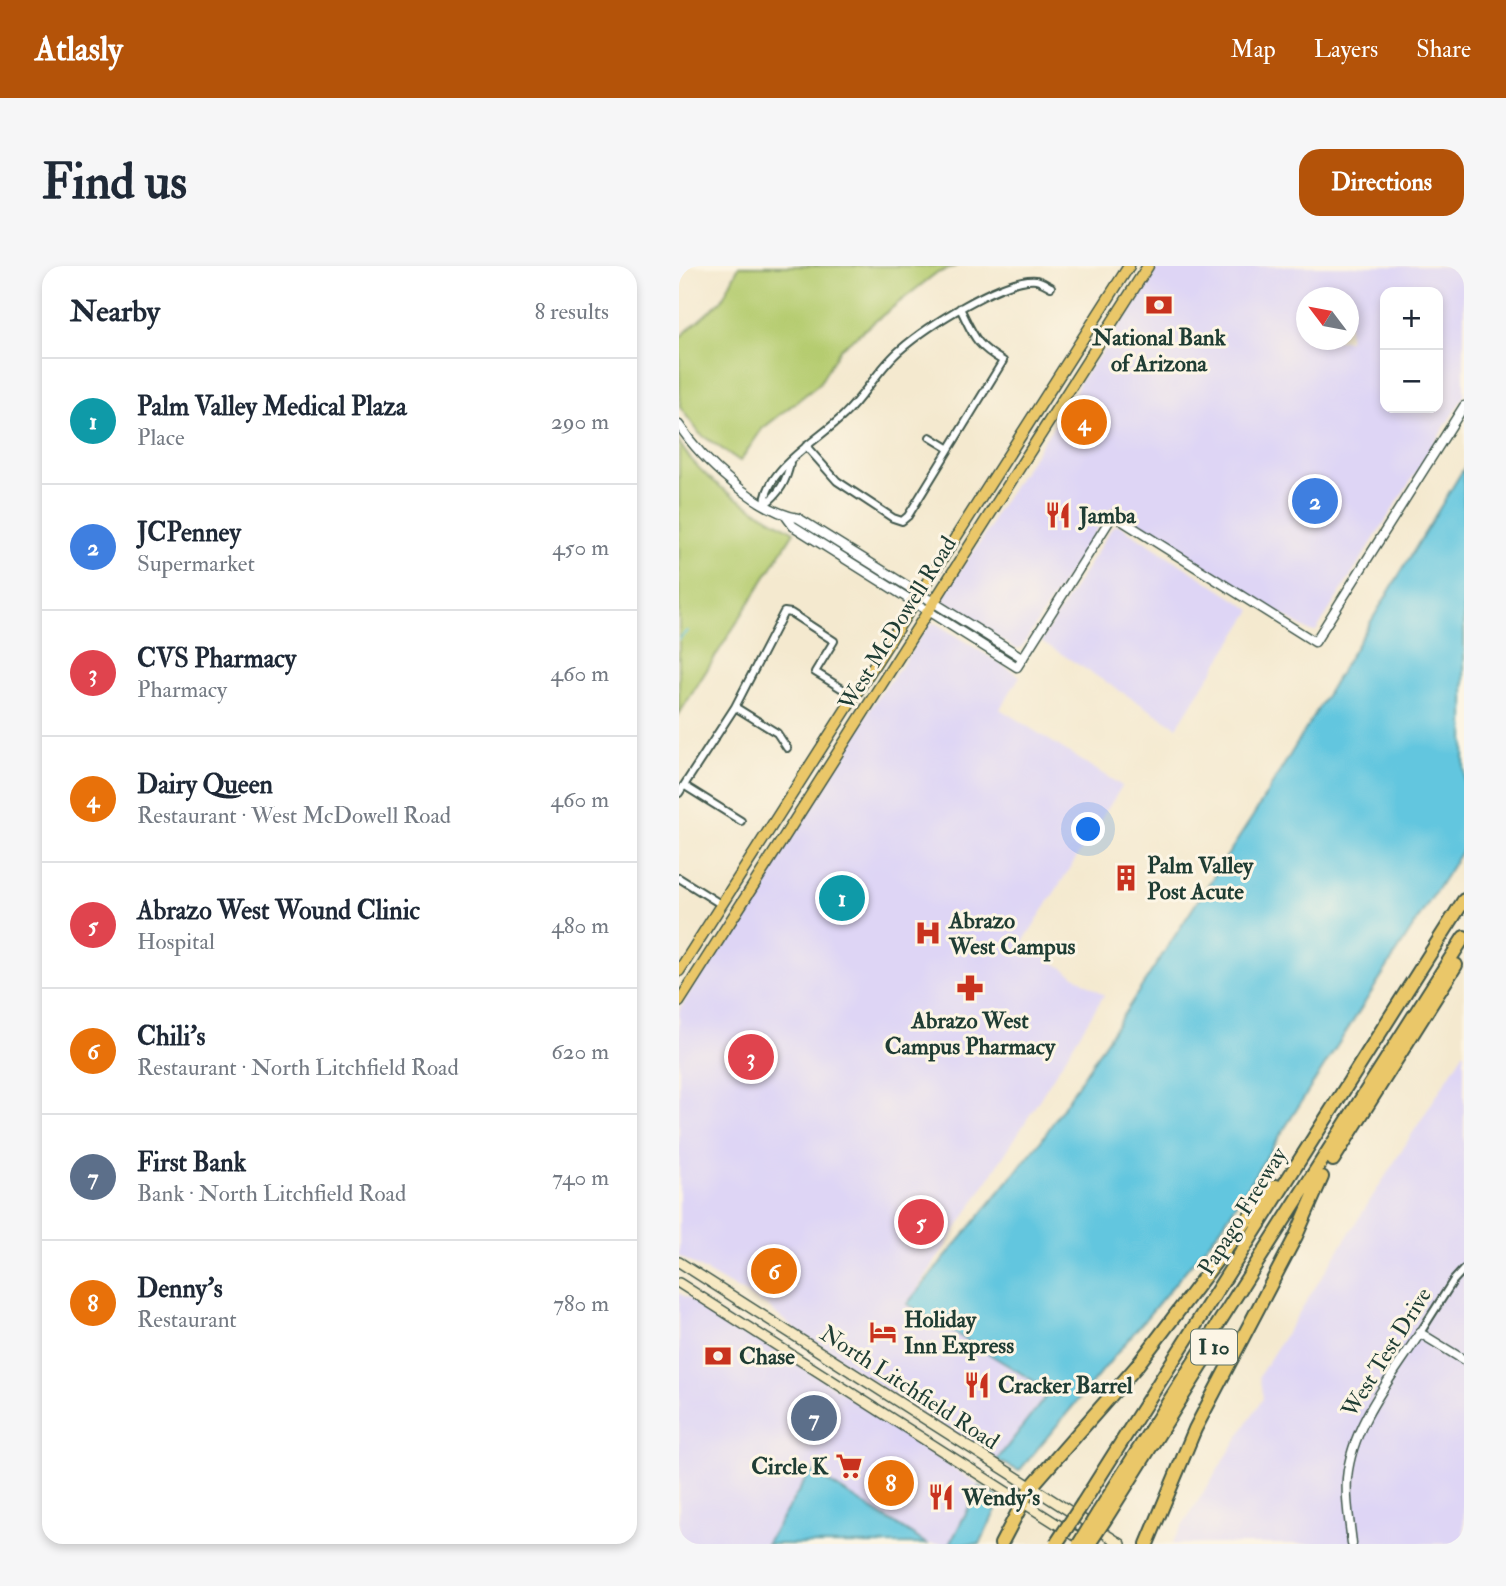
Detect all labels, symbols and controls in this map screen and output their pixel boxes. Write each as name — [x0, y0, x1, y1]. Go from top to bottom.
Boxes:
text: Atlasly — [35, 29, 123, 70]
text: Map — [1231, 34, 1276, 65]
text: Layers — [1314, 34, 1378, 65]
text: Share — [1416, 34, 1471, 65]
button: Directions — [1299, 149, 1464, 216]
text: Find us — [42, 152, 187, 213]
north arrow — [1296, 287, 1359, 350]
map controls — [1380, 287, 1443, 413]
button: + — [1380, 287, 1443, 350]
bank icon: National Bank of Arizona — [1144, 290, 1174, 320]
text: Nearby — [70, 293, 160, 330]
text: 8 results — [534, 297, 609, 326]
place label: National Bank of Arizona — [1091, 323, 1227, 378]
button: − — [1380, 350, 1443, 413]
text: Palm Valley Medical Plaza — [137, 391, 407, 423]
pin: 4 — [1061, 396, 1107, 448]
text: 1 — [89, 407, 97, 436]
text: 290 m — [551, 407, 609, 436]
text: Place — [137, 423, 185, 452]
pin: 2 — [1292, 475, 1338, 527]
restaurant icon: Jamba — [1043, 500, 1073, 530]
place label: Jamba — [1078, 501, 1137, 531]
text: JCPenney — [137, 517, 241, 549]
street label: West McDowell Road — [832, 531, 963, 717]
text: 2 — [87, 533, 99, 562]
text: 450 m — [552, 533, 609, 562]
text: Supermarket — [137, 549, 255, 578]
text: CVS Pharmacy — [137, 643, 296, 675]
text: 3 — [89, 659, 97, 688]
text: 460 m — [551, 659, 609, 688]
text: Pharmacy — [137, 675, 227, 704]
text: Dairy Queen — [137, 769, 273, 801]
text: 4 — [87, 785, 99, 814]
text: 460 m — [551, 785, 609, 814]
text: Restaurant · West McDowell Road — [137, 801, 451, 830]
your location — [1071, 812, 1105, 846]
place label: Palm Valley Post Acute — [1147, 851, 1254, 906]
building icon: Palm Valley Post Acute — [1111, 863, 1141, 893]
pin: 1 — [819, 872, 865, 924]
text: Abrazo West Wound Clinic — [137, 895, 420, 927]
place label: Abrazo West Campus — [948, 906, 1076, 962]
text: 5 — [88, 911, 98, 940]
text: 480 m — [551, 911, 609, 940]
hospital icon: Abrazo West Campus — [913, 918, 943, 948]
text: Hospital — [137, 927, 215, 956]
pharmacy icon: Abrazo West Campus Pharmacy — [955, 973, 985, 1003]
place label: Abrazo West Campus Pharmacy — [885, 1006, 1056, 1062]
text: Chili's — [137, 1021, 205, 1053]
pin: 3 — [728, 1031, 774, 1083]
text: 6 — [87, 1037, 99, 1066]
text: 620 m — [551, 1037, 609, 1066]
text: Restaurant · North Litchfield Road — [137, 1053, 459, 1082]
street label: Papago Freeway — [1192, 1141, 1295, 1281]
text: First Bank — [137, 1147, 246, 1179]
text: 7 — [88, 1163, 98, 1192]
text: 740 m — [552, 1163, 609, 1192]
text: Bank · North Litchfield Road — [137, 1179, 406, 1208]
pin: 5 — [898, 1196, 944, 1248]
pin: 6 — [751, 1245, 797, 1297]
text: Denny's — [137, 1273, 223, 1305]
street label: West Test Drive — [1334, 1282, 1438, 1423]
text: 8 — [88, 1289, 98, 1318]
text: 780 m — [553, 1289, 609, 1318]
text: Restaurant — [137, 1305, 237, 1334]
place label: Holiday Inn Express — [904, 1305, 1014, 1361]
hotel icon: Holiday Inn Express — [868, 1317, 898, 1347]
street label: North Litchfield Road — [815, 1319, 1005, 1456]
road number: I 10 — [1191, 1330, 1237, 1364]
bank icon: Chase — [703, 1341, 733, 1371]
place label: Chase — [739, 1342, 795, 1371]
restaurant icon: Cracker Barrel — [962, 1370, 992, 1400]
place label: Cracker Barrel — [998, 1371, 1134, 1400]
pin: 7 — [791, 1392, 837, 1444]
supermarket icon: Circle K — [834, 1451, 864, 1481]
place label: Circle K — [751, 1452, 829, 1481]
pin: 8 — [868, 1457, 914, 1509]
restaurant icon: Wendy's — [926, 1482, 956, 1512]
place label: Wendy's — [961, 1483, 1040, 1513]

